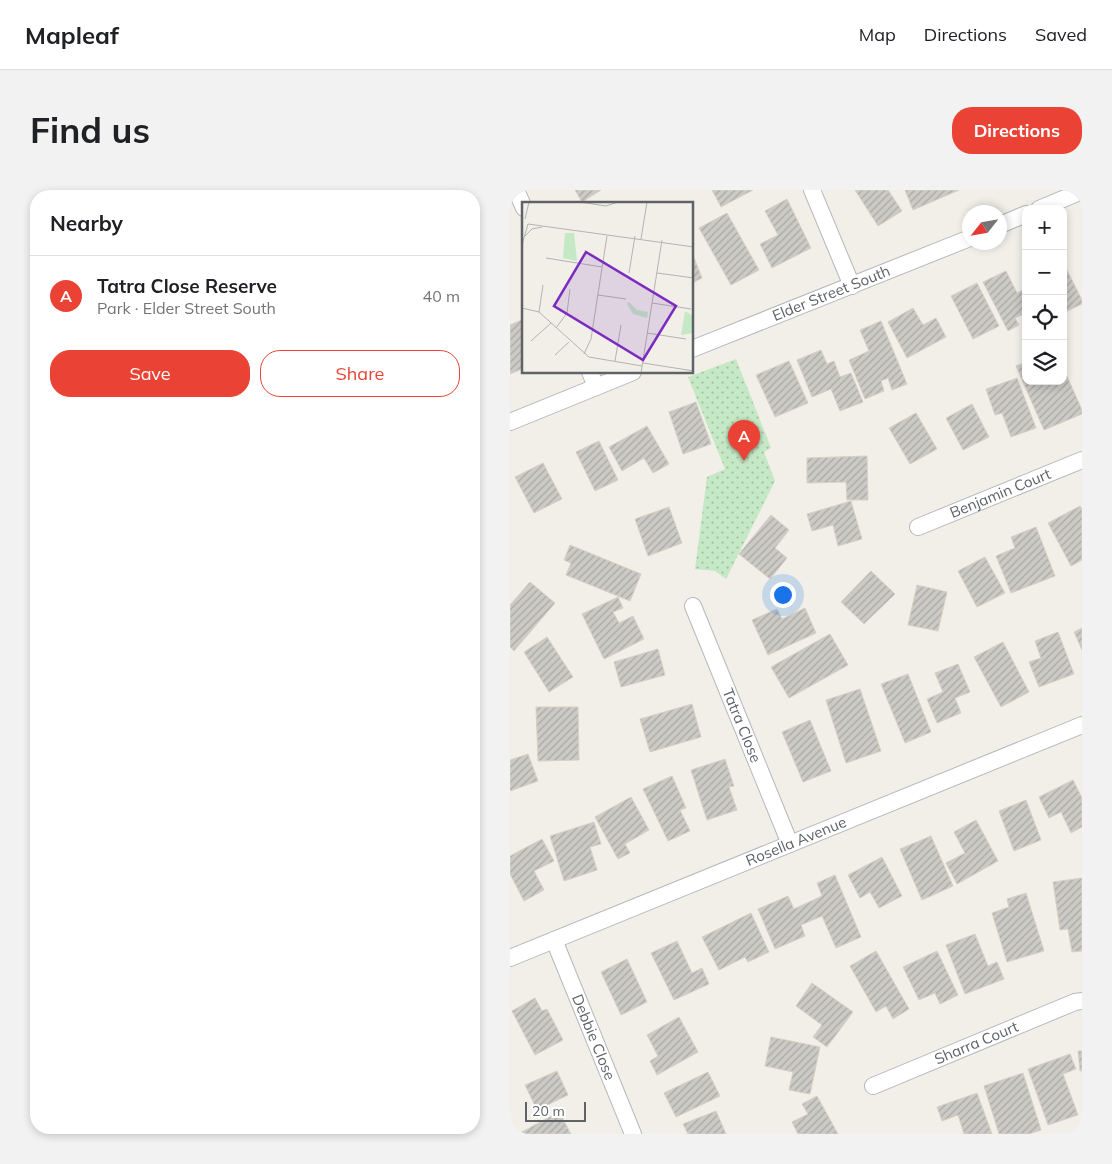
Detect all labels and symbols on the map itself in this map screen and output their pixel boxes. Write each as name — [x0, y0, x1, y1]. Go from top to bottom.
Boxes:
inset map — [522, 202, 694, 374]
north arrow — [962, 205, 1007, 250]
street label: Elder Street South — [770, 261, 893, 325]
pin: A — [728, 420, 760, 461]
street label: Benjamin Court — [947, 464, 1053, 522]
your location — [770, 582, 796, 608]
street label: Tatra Close — [719, 685, 766, 765]
street label: Rosella Avenue — [743, 812, 849, 870]
street label: Debbie Close — [568, 991, 620, 1083]
street label: Sharra Court — [931, 1017, 1021, 1068]
scale bar — [525, 1099, 586, 1122]

